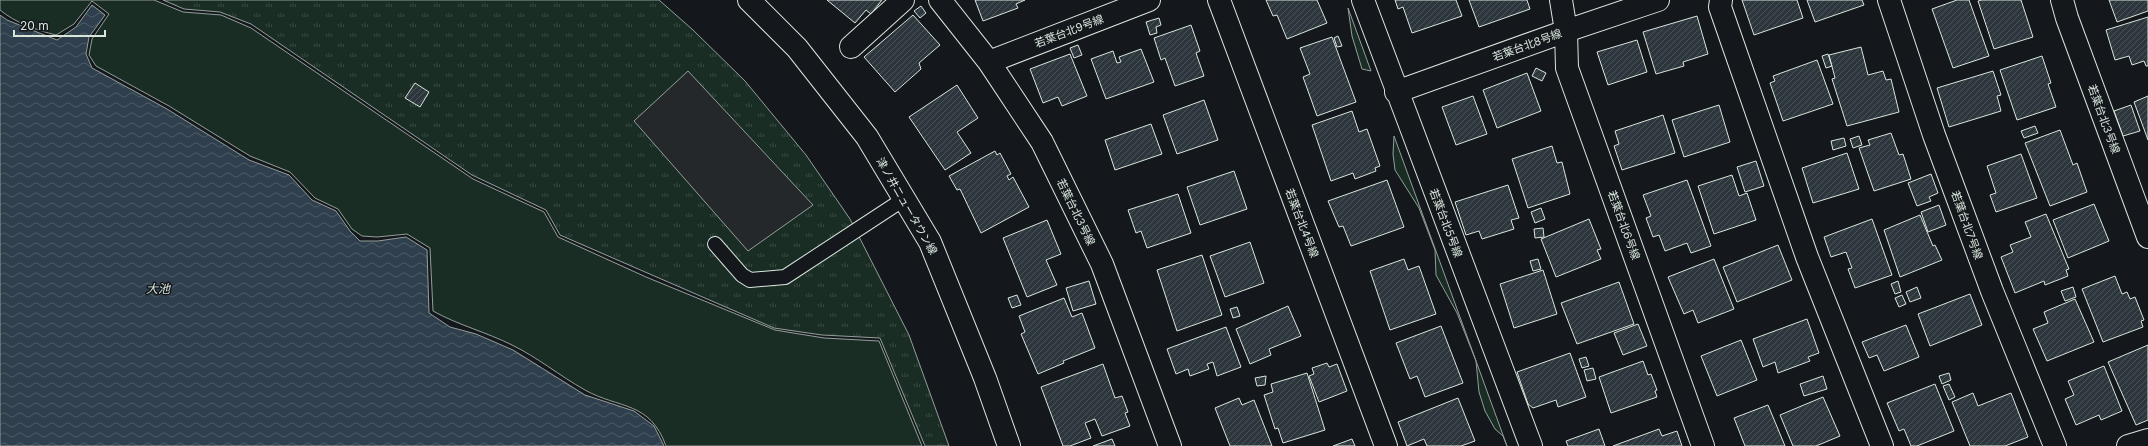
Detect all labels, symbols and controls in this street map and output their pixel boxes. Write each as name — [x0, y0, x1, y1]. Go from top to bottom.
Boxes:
street label: 若葉台北9号線 — [1032, 11, 1106, 51]
scale bar — [14, 12, 105, 38]
text: 20 m — [20, 18, 49, 33]
street label: 若葉台北8号線 — [1490, 26, 1564, 64]
street label: 若葉台北3号線 — [2085, 82, 2123, 156]
street label: 津ノ井ニュータウン線 — [873, 155, 941, 257]
street label: 若葉台北3号線 — [1054, 176, 1098, 248]
street label: 若葉台北4号線 — [1282, 186, 1322, 260]
street label: 若葉台北5号線 — [1426, 187, 1466, 259]
street label: 若葉台北6号線 — [1605, 188, 1643, 262]
street label: 若葉台北7号線 — [1948, 189, 1986, 261]
water label: 大池 — [146, 281, 171, 296]

